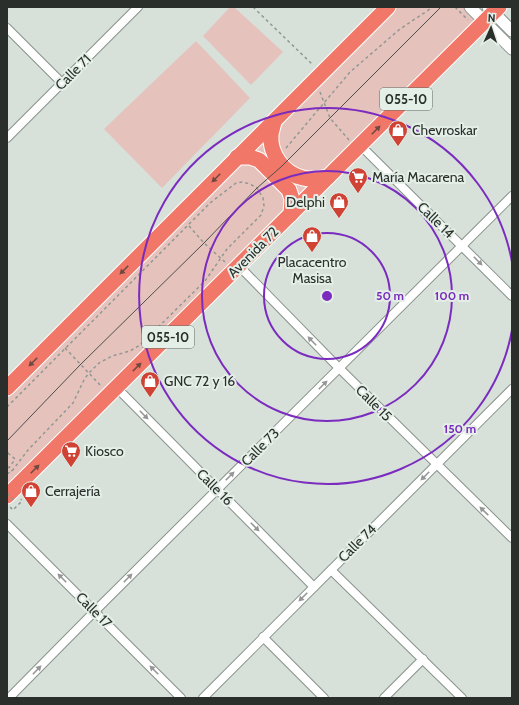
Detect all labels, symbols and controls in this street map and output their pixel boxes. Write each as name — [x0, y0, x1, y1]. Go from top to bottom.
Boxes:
north arrow — [471, 8, 511, 48]
text: N — [487, 11, 496, 25]
street label: Calle 71 — [51, 50, 95, 94]
road number: 055-10 — [380, 88, 432, 110]
shop icon: Chevroskar — [387, 119, 409, 147]
place label: Chevroskar — [412, 121, 478, 139]
one-way arrow — [371, 125, 381, 135]
supermarket icon: María Macarena — [347, 166, 369, 194]
place label: María Macarena — [372, 168, 465, 186]
one-way arrow — [211, 173, 221, 183]
shop icon: Delphi — [328, 191, 350, 219]
place label: Delphi — [286, 193, 325, 211]
street label: Calle 14 — [414, 198, 458, 242]
street label: Avenida 72 — [224, 223, 282, 281]
shop icon: Placacentro Masisa — [301, 225, 323, 253]
place label: Placacentro Masisa — [278, 253, 347, 287]
one-way arrow — [473, 256, 482, 266]
one-way arrow — [120, 265, 129, 275]
text: 50 m — [376, 288, 404, 303]
text: 100 m — [435, 288, 469, 303]
centre of rings — [320, 289, 334, 303]
road number: 055-10 — [142, 326, 194, 348]
one-way arrow — [307, 336, 317, 346]
one-way arrow — [28, 357, 37, 367]
one-way arrow — [132, 362, 142, 372]
shop icon: GNC 72 y 16 — [139, 370, 161, 398]
place label: GNC 72 y 16 — [164, 372, 235, 390]
one-way arrow — [318, 380, 328, 390]
street label: Calle 15 — [352, 381, 396, 425]
one-way arrow — [139, 410, 149, 420]
text: 150 m — [444, 421, 476, 436]
street label: Calle 73 — [237, 424, 283, 470]
supermarket icon: Kiosco — [60, 440, 82, 468]
place label: Kiosco — [85, 442, 124, 460]
one-way arrow — [30, 464, 40, 474]
street label: Calle 16 — [193, 465, 237, 509]
one-way arrow — [225, 471, 235, 481]
one-way arrow — [420, 471, 430, 481]
shop icon: Cerrajería — [20, 480, 42, 508]
place label: Cerrajería — [45, 482, 101, 500]
one-way arrow — [479, 506, 489, 516]
street label: Calle 74 — [334, 520, 380, 566]
one-way arrow — [250, 522, 260, 532]
one-way arrow — [57, 573, 67, 583]
one-way arrow — [123, 573, 133, 583]
street label: Calle 17 — [72, 588, 116, 632]
one-way arrow — [298, 592, 308, 602]
one-way arrow — [32, 665, 41, 675]
one-way arrow — [149, 665, 159, 675]

